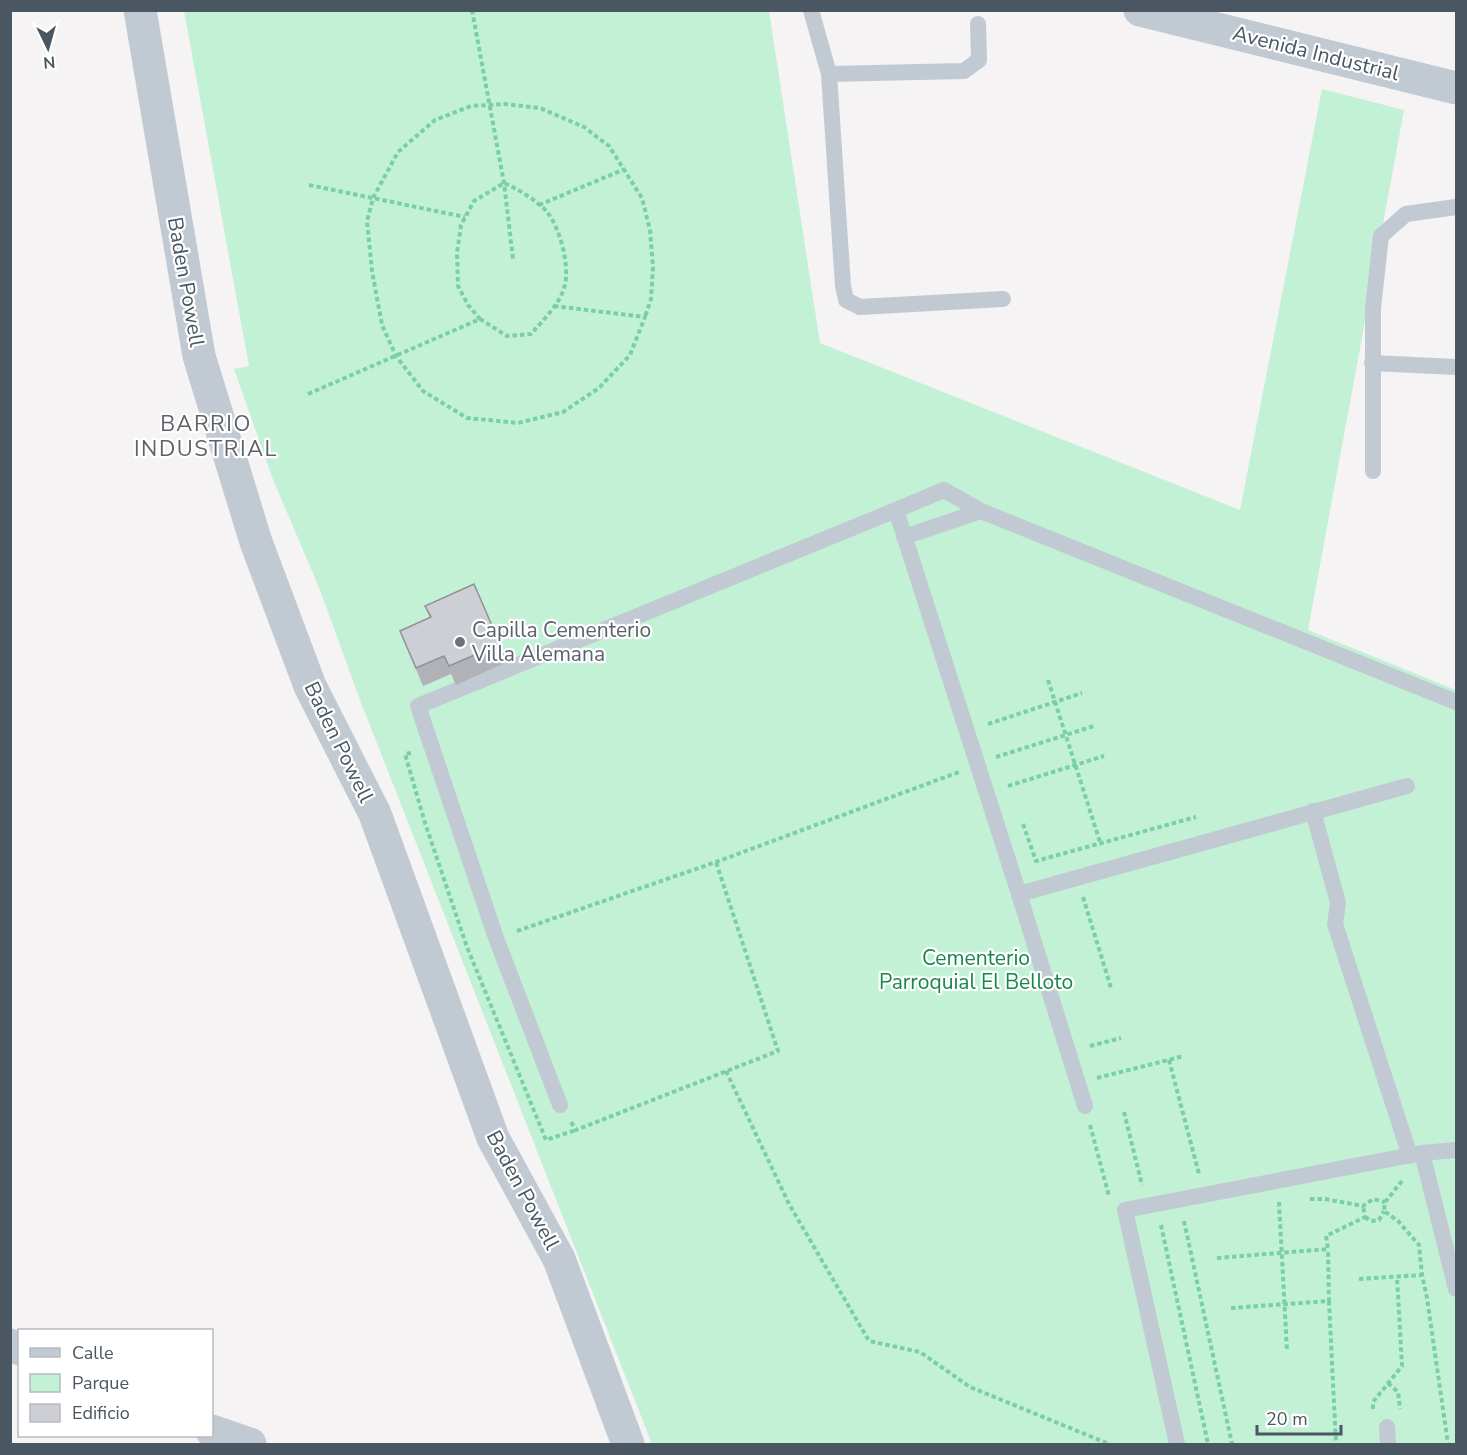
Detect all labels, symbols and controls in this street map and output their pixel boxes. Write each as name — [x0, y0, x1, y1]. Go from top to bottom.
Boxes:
north arrow — [18, 18, 78, 78]
street label: Avenida Industrial — [1230, 19, 1403, 87]
text: N — [42, 50, 56, 73]
street label: Baden Powell — [161, 215, 211, 350]
district label: BARRIO INDUSTRIAL — [134, 409, 278, 464]
place label: Capilla Cementerio Villa Alemana — [471, 616, 651, 668]
marker: Capilla Cementerio Villa Alemana — [453, 635, 467, 649]
street label: Baden Powell — [298, 677, 381, 808]
park label: Cementerio Parroquial El Belloto — [879, 944, 1073, 996]
street label: Baden Powell — [480, 1125, 567, 1255]
legend — [18, 1329, 213, 1437]
text: Calle — [72, 1341, 114, 1365]
text: Parque — [72, 1371, 129, 1395]
scale bar — [1257, 1398, 1341, 1436]
text: Edificio — [72, 1401, 130, 1425]
text: 20 m — [1266, 1407, 1308, 1431]

